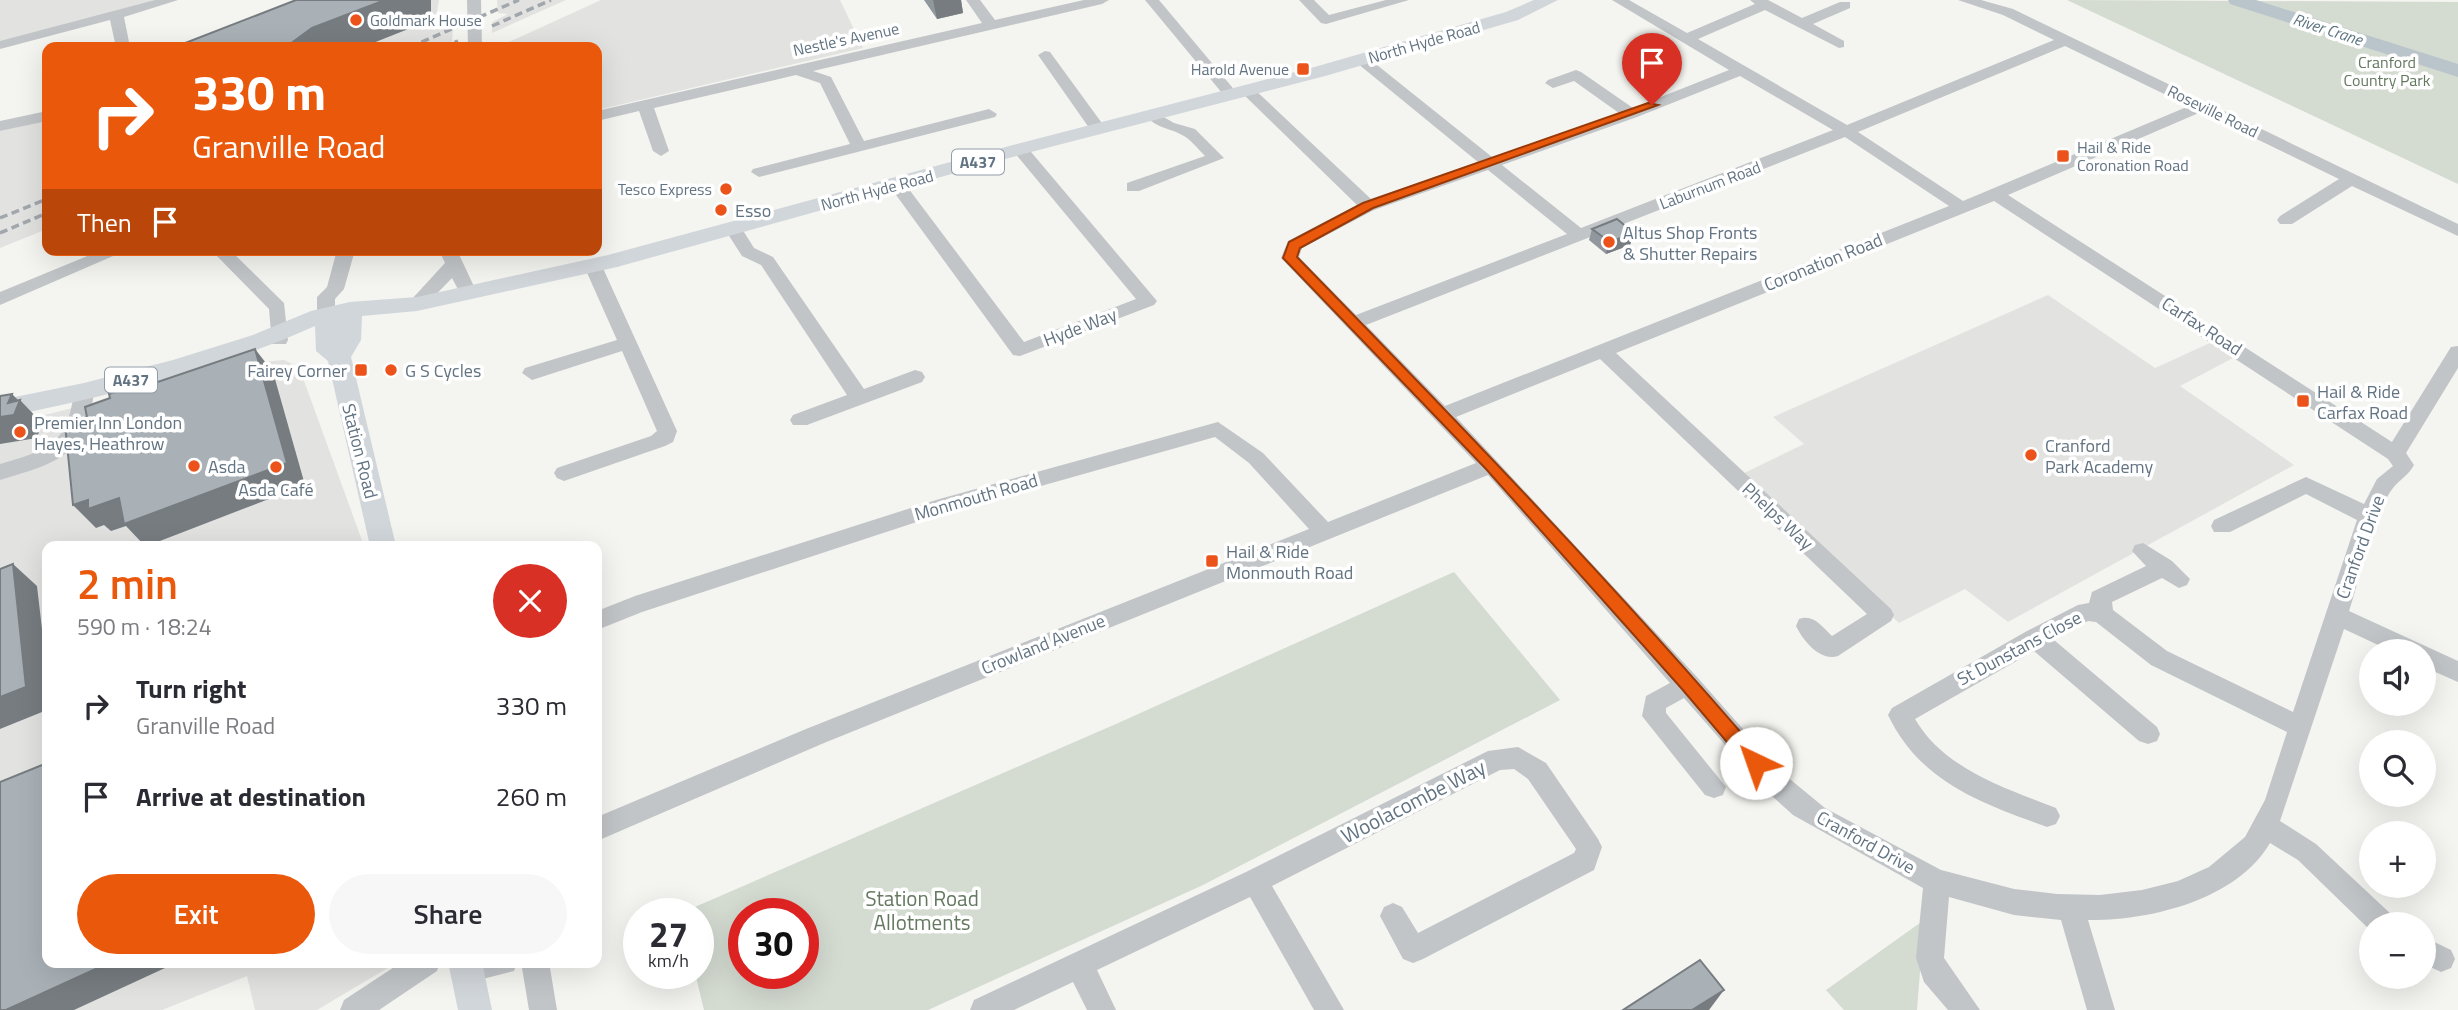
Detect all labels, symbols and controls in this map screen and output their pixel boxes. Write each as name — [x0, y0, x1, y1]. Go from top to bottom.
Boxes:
water label: River Crane — [2290, 7, 2367, 52]
place label: Goldmark House — [370, 8, 482, 32]
marker: Goldmark House — [348, 12, 364, 28]
street label: North Hyde Road — [1365, 15, 1483, 69]
street label: Nestle's Avenue — [791, 16, 901, 62]
pin — [1622, 33, 1682, 105]
icon: arrive — [1633, 44, 1671, 82]
park label: Cranford Country Park — [2343, 50, 2431, 92]
text: 330 m — [192, 54, 326, 129]
place label: Harold Avenue — [1191, 57, 1289, 81]
marker: Harold Avenue — [1295, 61, 1311, 77]
icon: right — [77, 70, 168, 161]
street label: Roseville Road — [2164, 79, 2262, 143]
text: Granville Road — [192, 122, 386, 170]
place label: Hail & Ride Coronation Road — [2077, 135, 2189, 177]
marker: Hail & Ride Coronation Road — [2055, 148, 2071, 164]
road number: A437 — [952, 150, 1004, 174]
street label: Laburnum Road — [1656, 155, 1764, 215]
street label: North Hyde Road — [818, 163, 936, 217]
place label: Tesco Express — [618, 177, 712, 201]
marker: Tesco Express — [718, 181, 734, 197]
place label: Esso — [735, 197, 771, 224]
marker: Esso — [713, 202, 729, 218]
text: Then — [77, 203, 132, 242]
icon: arrive — [146, 203, 184, 241]
place label: Altus Shop Fronts & Shutter Repairs — [1623, 219, 1757, 267]
street label: Coronation Road — [1760, 226, 1886, 298]
marker: Altus Shop Fronts & Shutter Repairs — [1601, 234, 1617, 250]
street label: Carfax Road — [2156, 290, 2248, 362]
street label: Hyde Way — [1039, 301, 1121, 353]
place label: Fairey Corner — [247, 357, 347, 384]
place label: G S Cycles — [405, 357, 481, 384]
marker: Fairey Corner — [353, 362, 369, 378]
marker: G S Cycles — [383, 362, 399, 378]
road number: A437 — [105, 368, 157, 392]
place label: Hail & Ride Carfax Road — [2317, 378, 2408, 426]
marker: Hail & Ride Carfax Road — [2295, 393, 2311, 409]
street label: Station Road — [335, 401, 385, 501]
place label: Premier Inn London Hayes, Heathrow — [34, 409, 182, 457]
marker: Premier Inn London Hayes, Heathrow — [12, 424, 28, 440]
place label: Cranford Park Academy — [2045, 432, 2153, 480]
marker: Cranford Park Academy — [2023, 447, 2039, 463]
place label: Asda — [208, 453, 246, 480]
marker: Asda — [186, 458, 202, 474]
marker: Asda Café — [268, 459, 284, 475]
street label: Monmouth Road — [911, 466, 1041, 528]
place label: Asda Café — [238, 476, 314, 503]
street label: Phelps Way — [1736, 476, 1820, 556]
street label: Cranford Drive — [2329, 491, 2391, 603]
place label: Hail & Ride Monmouth Road — [1226, 538, 1353, 586]
text: 2 min — [77, 551, 178, 615]
marker: Hail & Ride Monmouth Road — [1204, 553, 1220, 569]
button: close — [493, 564, 567, 638]
street label: St Dunstans Close — [1952, 604, 2086, 692]
street label: Crowland Avenue — [977, 607, 1109, 681]
text: 590 m · 18:24 — [77, 609, 212, 644]
map controls — [2359, 639, 2436, 989]
button: sound — [2359, 639, 2436, 716]
text: Turn right — [136, 669, 247, 708]
text: 330 m — [496, 686, 567, 725]
icon: right — [77, 687, 115, 725]
text: Granville Road — [136, 708, 275, 743]
position arrow — [1719, 726, 1793, 800]
button: search — [2359, 730, 2436, 807]
street label: Woolacombe Way — [1335, 751, 1491, 851]
text: Arrive at destination — [136, 777, 366, 816]
text: 260 m — [496, 777, 567, 816]
icon: arrive — [77, 778, 115, 816]
street label: Cranford Drive — [1812, 804, 1920, 880]
button: + — [2359, 821, 2436, 898]
button: Exit — [77, 874, 315, 954]
button: Share — [329, 874, 567, 954]
park label: Station Road Allotments — [865, 882, 979, 938]
speed limit sign: 30 — [728, 898, 819, 989]
text: 27 — [649, 907, 688, 961]
button: − — [2359, 912, 2436, 989]
text: km/h — [648, 947, 689, 974]

